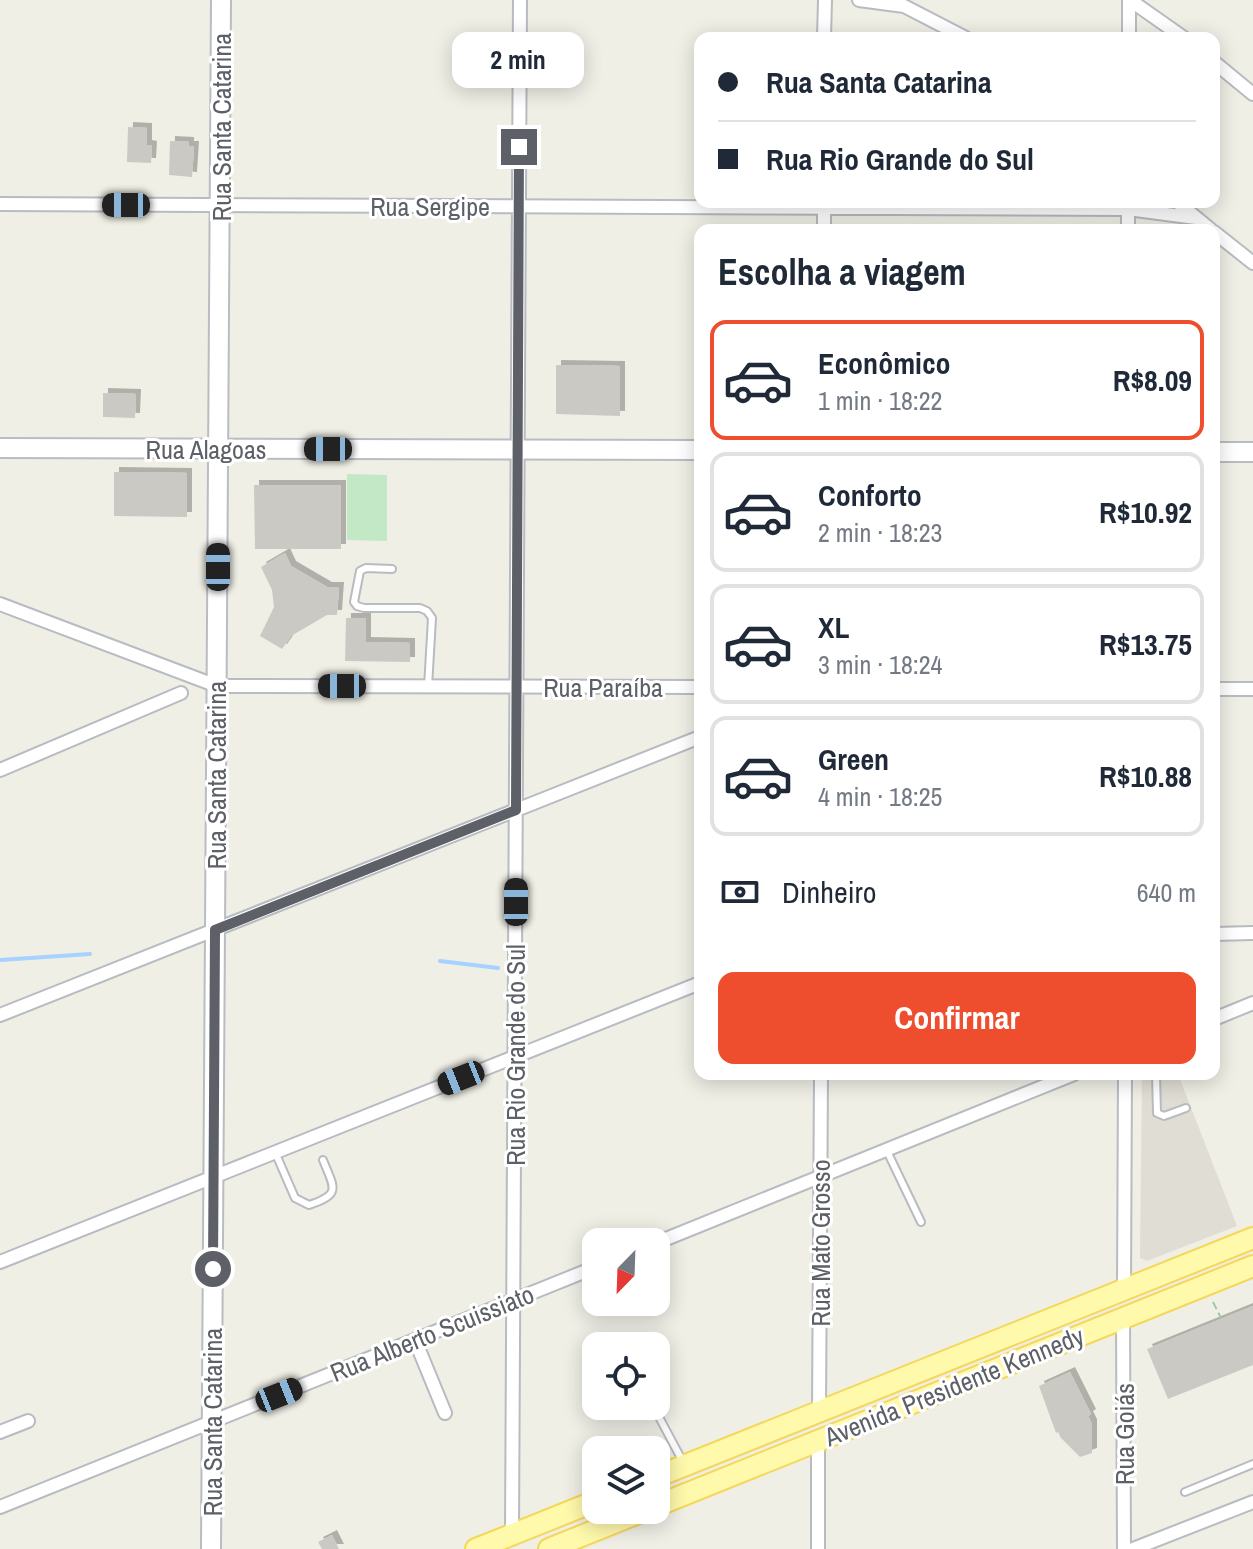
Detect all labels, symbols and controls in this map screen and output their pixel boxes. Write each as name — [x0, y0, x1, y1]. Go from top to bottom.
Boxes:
callout: 2 min — [453, 31, 585, 87]
street label: Rua Santa Catarina — [204, 33, 239, 221]
text: 2 min — [490, 42, 546, 77]
text: Rua Santa Catarina — [766, 62, 992, 102]
route end — [501, 129, 537, 165]
text: Rua Rio Grande do Sul — [766, 139, 1034, 179]
street label: Rua Sergipe — [370, 189, 490, 224]
car — [102, 193, 150, 217]
text: Escolha a viagem — [718, 248, 966, 296]
text: Econômico — [818, 343, 951, 383]
icon: car — [722, 344, 794, 416]
text: R$8.09 — [1113, 360, 1192, 400]
text: 1 min · 18:22 — [818, 383, 942, 418]
street label: Rua Alagoas — [146, 432, 266, 467]
car — [304, 437, 352, 461]
text: Conforto — [818, 475, 922, 515]
icon: car — [722, 476, 794, 548]
text: R$10.92 — [1099, 492, 1192, 532]
text: 2 min · 18:23 — [818, 515, 942, 550]
car — [206, 543, 230, 591]
text: XL — [818, 607, 849, 647]
icon: car — [722, 608, 794, 680]
text: R$13.75 — [1099, 624, 1192, 664]
text: 3 min · 18:24 — [818, 647, 942, 682]
street label: Rua Paraíba — [543, 670, 663, 705]
car — [318, 674, 366, 698]
street label: Rua Santa Catarina — [199, 681, 234, 869]
text: Green — [818, 739, 889, 779]
icon: car — [722, 740, 794, 812]
text: R$10.88 — [1099, 756, 1192, 796]
text: 4 min · 18:25 — [818, 779, 942, 814]
icon: cash — [718, 870, 762, 914]
text: Dinheiro — [782, 872, 876, 912]
text: 640 m — [1137, 875, 1196, 910]
car — [504, 878, 528, 926]
street label: Rua Rio Grande do Sul — [498, 944, 533, 1166]
button: Confirmar — [718, 972, 1196, 1064]
car — [434, 1058, 488, 1098]
street label: Rua Mato Grosso — [803, 1159, 838, 1327]
north arrow — [582, 1228, 670, 1316]
map controls — [582, 1228, 670, 1524]
route start — [195, 1251, 231, 1287]
street label: Rua Alberto Scuissiato — [325, 1276, 539, 1390]
street label: Avenida Presidente Kennedy — [818, 1318, 1089, 1454]
street label: Rua Santa Catarina — [195, 1328, 230, 1516]
button: locate — [582, 1332, 670, 1420]
car — [252, 1375, 306, 1415]
street label: Rua Goiás — [1107, 1383, 1142, 1485]
button: layers — [582, 1436, 670, 1524]

